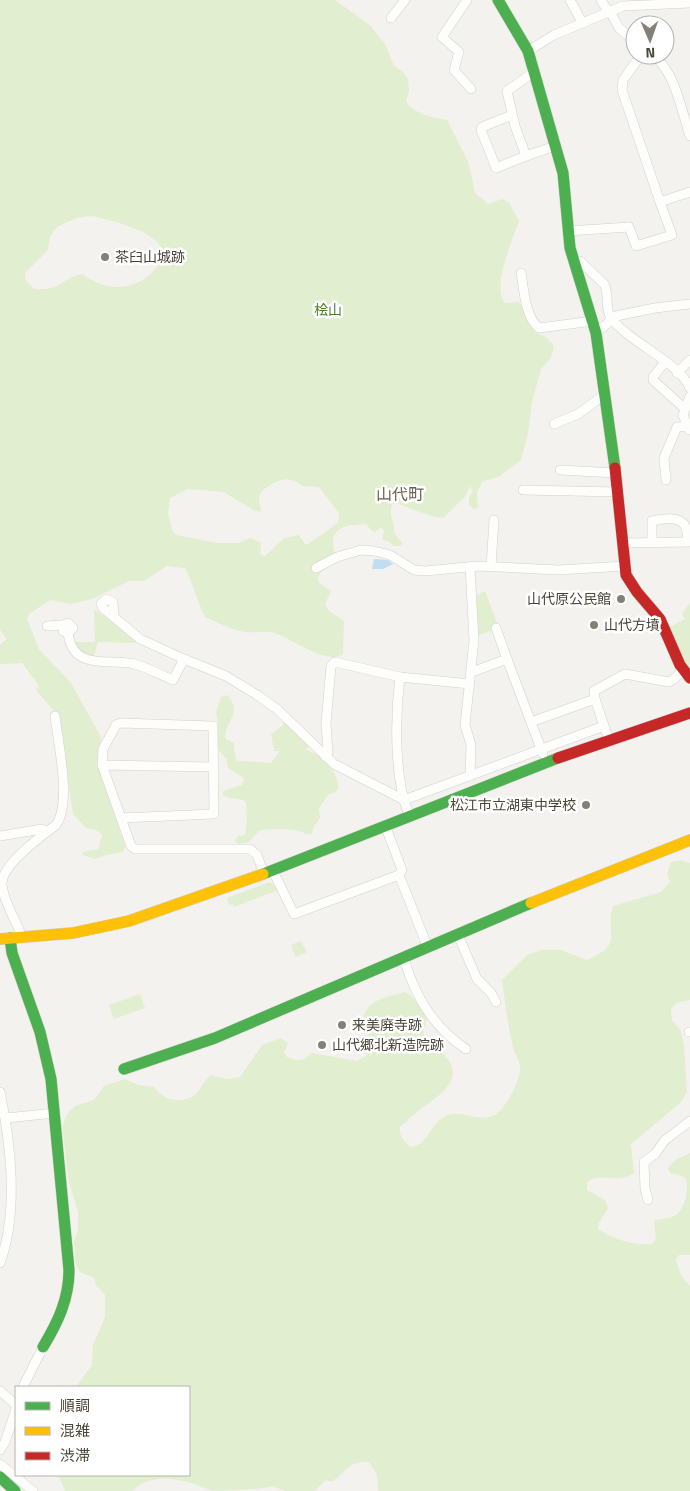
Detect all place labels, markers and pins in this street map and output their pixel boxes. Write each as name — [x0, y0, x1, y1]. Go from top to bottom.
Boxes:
place label: 茶臼山城跡 — [115, 246, 185, 267]
marker: 茶臼山城跡 — [99, 251, 111, 263]
place label: 山代原公民館 — [527, 588, 611, 609]
marker: 山代原公民館 — [615, 593, 627, 605]
place label: 山代方墳 — [604, 614, 660, 635]
marker: 山代方墳 — [588, 619, 600, 631]
place label: 松江市立湖東中学校 — [450, 794, 576, 815]
marker: 松江市立湖東中学校 — [580, 799, 592, 811]
place label: 来美廃寺跡 — [352, 1014, 422, 1035]
marker: 来美廃寺跡 — [336, 1019, 348, 1031]
place label: 山代郷北新造院跡 — [332, 1034, 444, 1055]
marker: 山代郷北新造院跡 — [316, 1039, 328, 1051]

